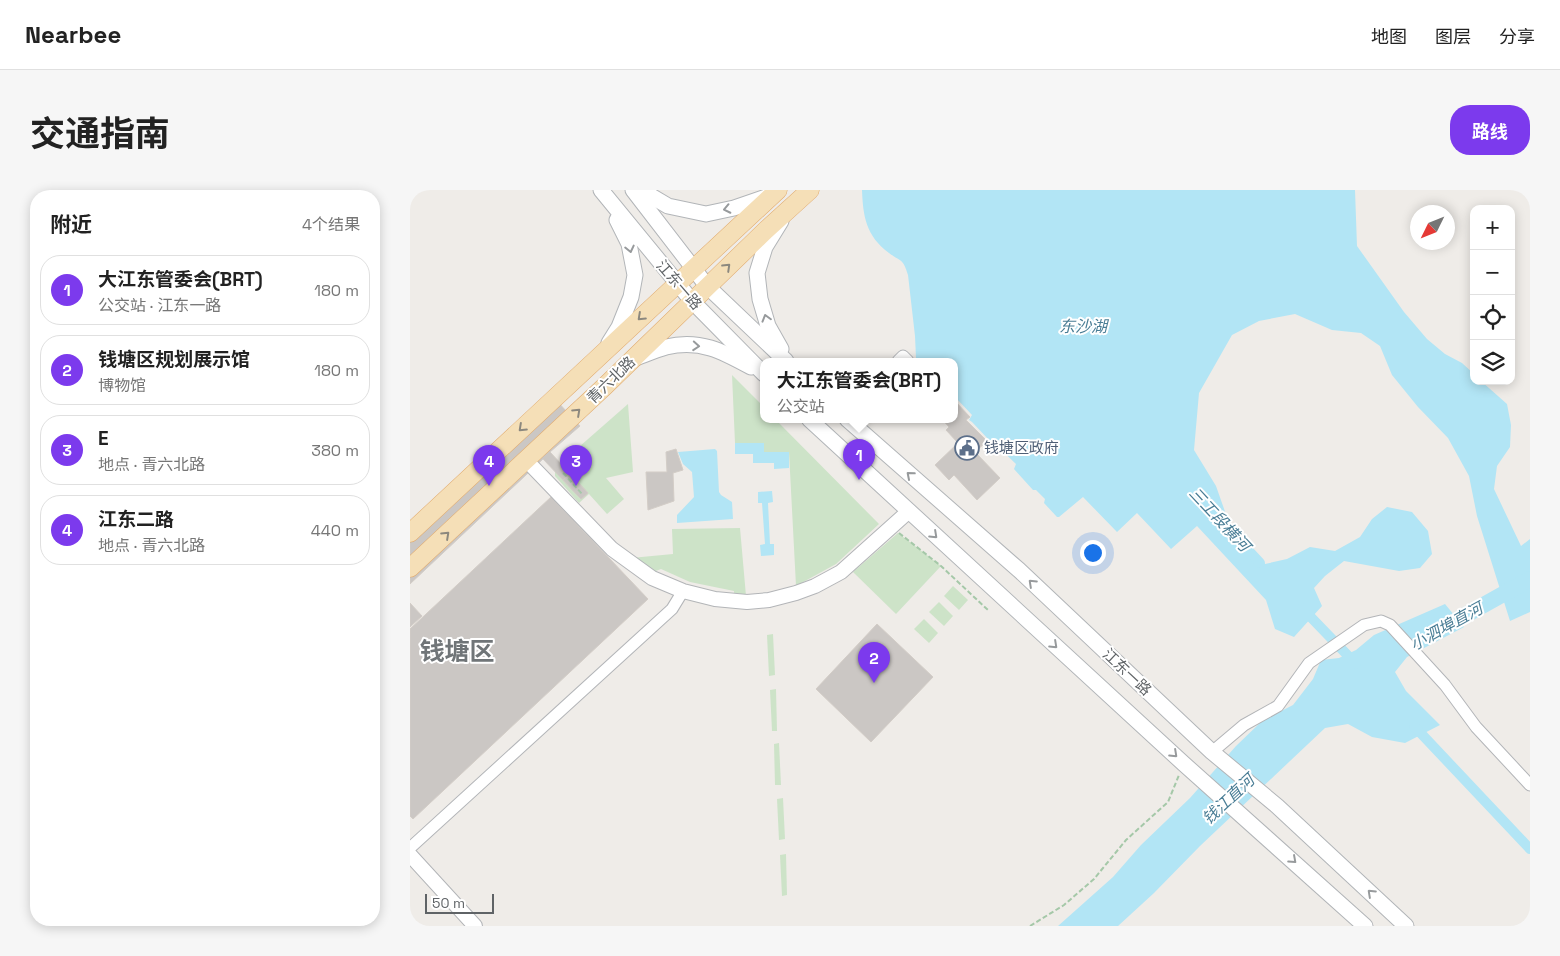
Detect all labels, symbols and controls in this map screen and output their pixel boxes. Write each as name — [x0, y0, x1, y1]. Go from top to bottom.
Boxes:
text: Nearbee — [25, 19, 121, 50]
text: 地图 — [1371, 25, 1407, 48]
text: 图层 — [1435, 25, 1471, 48]
text: 分享 — [1499, 25, 1535, 48]
button: 路线 — [1450, 105, 1530, 155]
text: 交通指南 — [30, 112, 170, 156]
one-way arrow — [722, 203, 731, 214]
north arrow — [1410, 205, 1455, 250]
map controls — [1470, 205, 1515, 385]
button: + — [1470, 205, 1515, 250]
text: 附近 — [50, 211, 92, 238]
text: 4个结果 — [302, 214, 360, 235]
one-way arrow — [624, 245, 635, 254]
button: − — [1470, 250, 1515, 295]
street label: 江东一路 — [653, 256, 706, 314]
one-way arrow — [721, 264, 730, 273]
text: 大江东管委会(BRT) — [98, 267, 263, 292]
text: 1 — [63, 280, 71, 301]
text: 180 m — [314, 280, 359, 301]
text: 公交站 · 江东一路 — [98, 295, 221, 316]
button: locate — [1470, 295, 1515, 340]
one-way arrow — [637, 311, 646, 320]
one-way arrow — [761, 315, 771, 323]
water label: 东沙湖 — [1059, 316, 1110, 337]
one-way arrow — [692, 340, 700, 351]
button: layers — [1470, 340, 1515, 385]
text: 钱塘区规划展示馆 — [98, 347, 250, 372]
street label: 青六北路 — [582, 352, 639, 407]
popup — [760, 358, 958, 423]
text: 2 — [62, 360, 72, 381]
text: 180 m — [314, 360, 359, 381]
text: 大江东管委会(BRT) — [777, 368, 941, 393]
text: 博物馆 — [98, 375, 146, 396]
text: 公交站 — [777, 396, 825, 417]
one-way arrow — [571, 409, 580, 418]
one-way arrow — [519, 422, 528, 431]
text: E — [98, 426, 109, 451]
public building icon: 钱塘区政府 — [954, 435, 980, 461]
place label: 钱塘区政府 — [984, 438, 1059, 457]
pin: 1 — [843, 439, 875, 480]
text: 3 — [62, 440, 72, 461]
text: 380 m — [311, 440, 359, 461]
pin: 4 — [473, 445, 505, 486]
pin: 3 — [560, 445, 592, 486]
text: 地点 · 青六北路 — [98, 454, 205, 475]
one-way arrow — [907, 471, 916, 480]
water label: 三工段横河 — [1185, 483, 1257, 558]
text: 江东二路 — [98, 507, 174, 532]
text: 4 — [62, 520, 72, 541]
text: 440 m — [311, 520, 359, 541]
one-way arrow — [929, 529, 938, 538]
one-way arrow — [440, 532, 449, 541]
text: 地点 · 青六北路 — [98, 535, 205, 556]
your location — [1080, 540, 1106, 566]
one-way arrow — [1028, 580, 1037, 589]
water label: 小泗埠直河 — [1406, 596, 1489, 655]
district label: 钱塘区 — [419, 635, 495, 667]
one-way arrow — [1049, 639, 1058, 648]
pin: 2 — [858, 642, 890, 683]
street label: 江东一路 — [1099, 644, 1156, 699]
one-way arrow — [1168, 749, 1177, 758]
water label: 钱江直河 — [1198, 768, 1261, 829]
one-way arrow — [1287, 855, 1296, 864]
one-way arrow — [1367, 890, 1376, 899]
scale bar — [425, 891, 494, 914]
text: 50 m — [432, 894, 465, 912]

